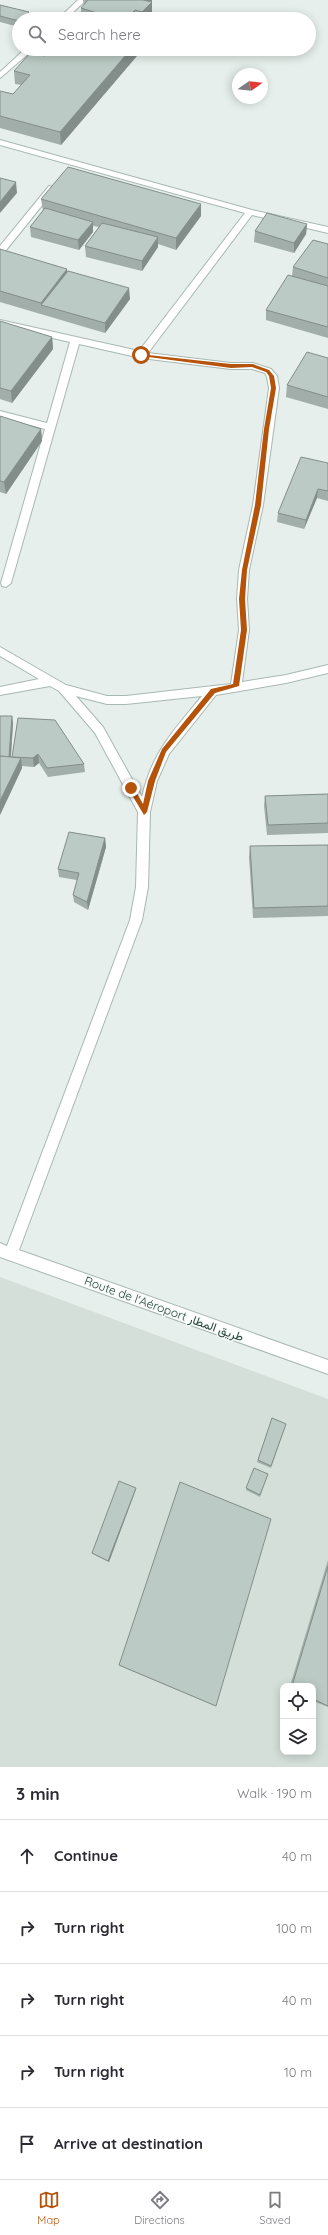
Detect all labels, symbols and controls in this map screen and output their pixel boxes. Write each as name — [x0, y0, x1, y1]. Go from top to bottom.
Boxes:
search box — [12, 12, 316, 56]
icon: search — [26, 23, 48, 45]
text: Search here — [58, 25, 141, 44]
north arrow — [232, 68, 268, 104]
route start — [132, 346, 150, 364]
route end — [122, 779, 140, 797]
street label: Route de l'Aéroport طريق المطار — [82, 1273, 246, 1345]
map controls — [280, 1683, 316, 1755]
button: locate — [280, 1683, 316, 1719]
button: layers — [280, 1719, 316, 1755]
text: 3 min — [16, 1783, 60, 1804]
text: Walk · 190 m — [237, 1785, 312, 1801]
icon: ahead — [16, 1845, 38, 1867]
text: Continue — [54, 1846, 118, 1865]
text: 40 m — [282, 1848, 312, 1864]
icon: right — [16, 1917, 38, 1939]
text: Turn right — [54, 1918, 125, 1937]
text: 100 m — [276, 1920, 312, 1936]
icon: right — [16, 1989, 38, 2011]
text: Turn right — [54, 1990, 125, 2009]
text: 40 m — [282, 1992, 312, 2008]
icon: right — [16, 2061, 38, 2083]
text: Turn right — [54, 2062, 125, 2081]
text: 10 m — [284, 2064, 312, 2080]
icon: arrive — [16, 2133, 38, 2155]
text: Arrive at destination — [54, 2134, 203, 2153]
tab: Map — [37, 2189, 60, 2227]
tab: Directions — [134, 2189, 185, 2227]
tab: Saved — [259, 2189, 291, 2227]

